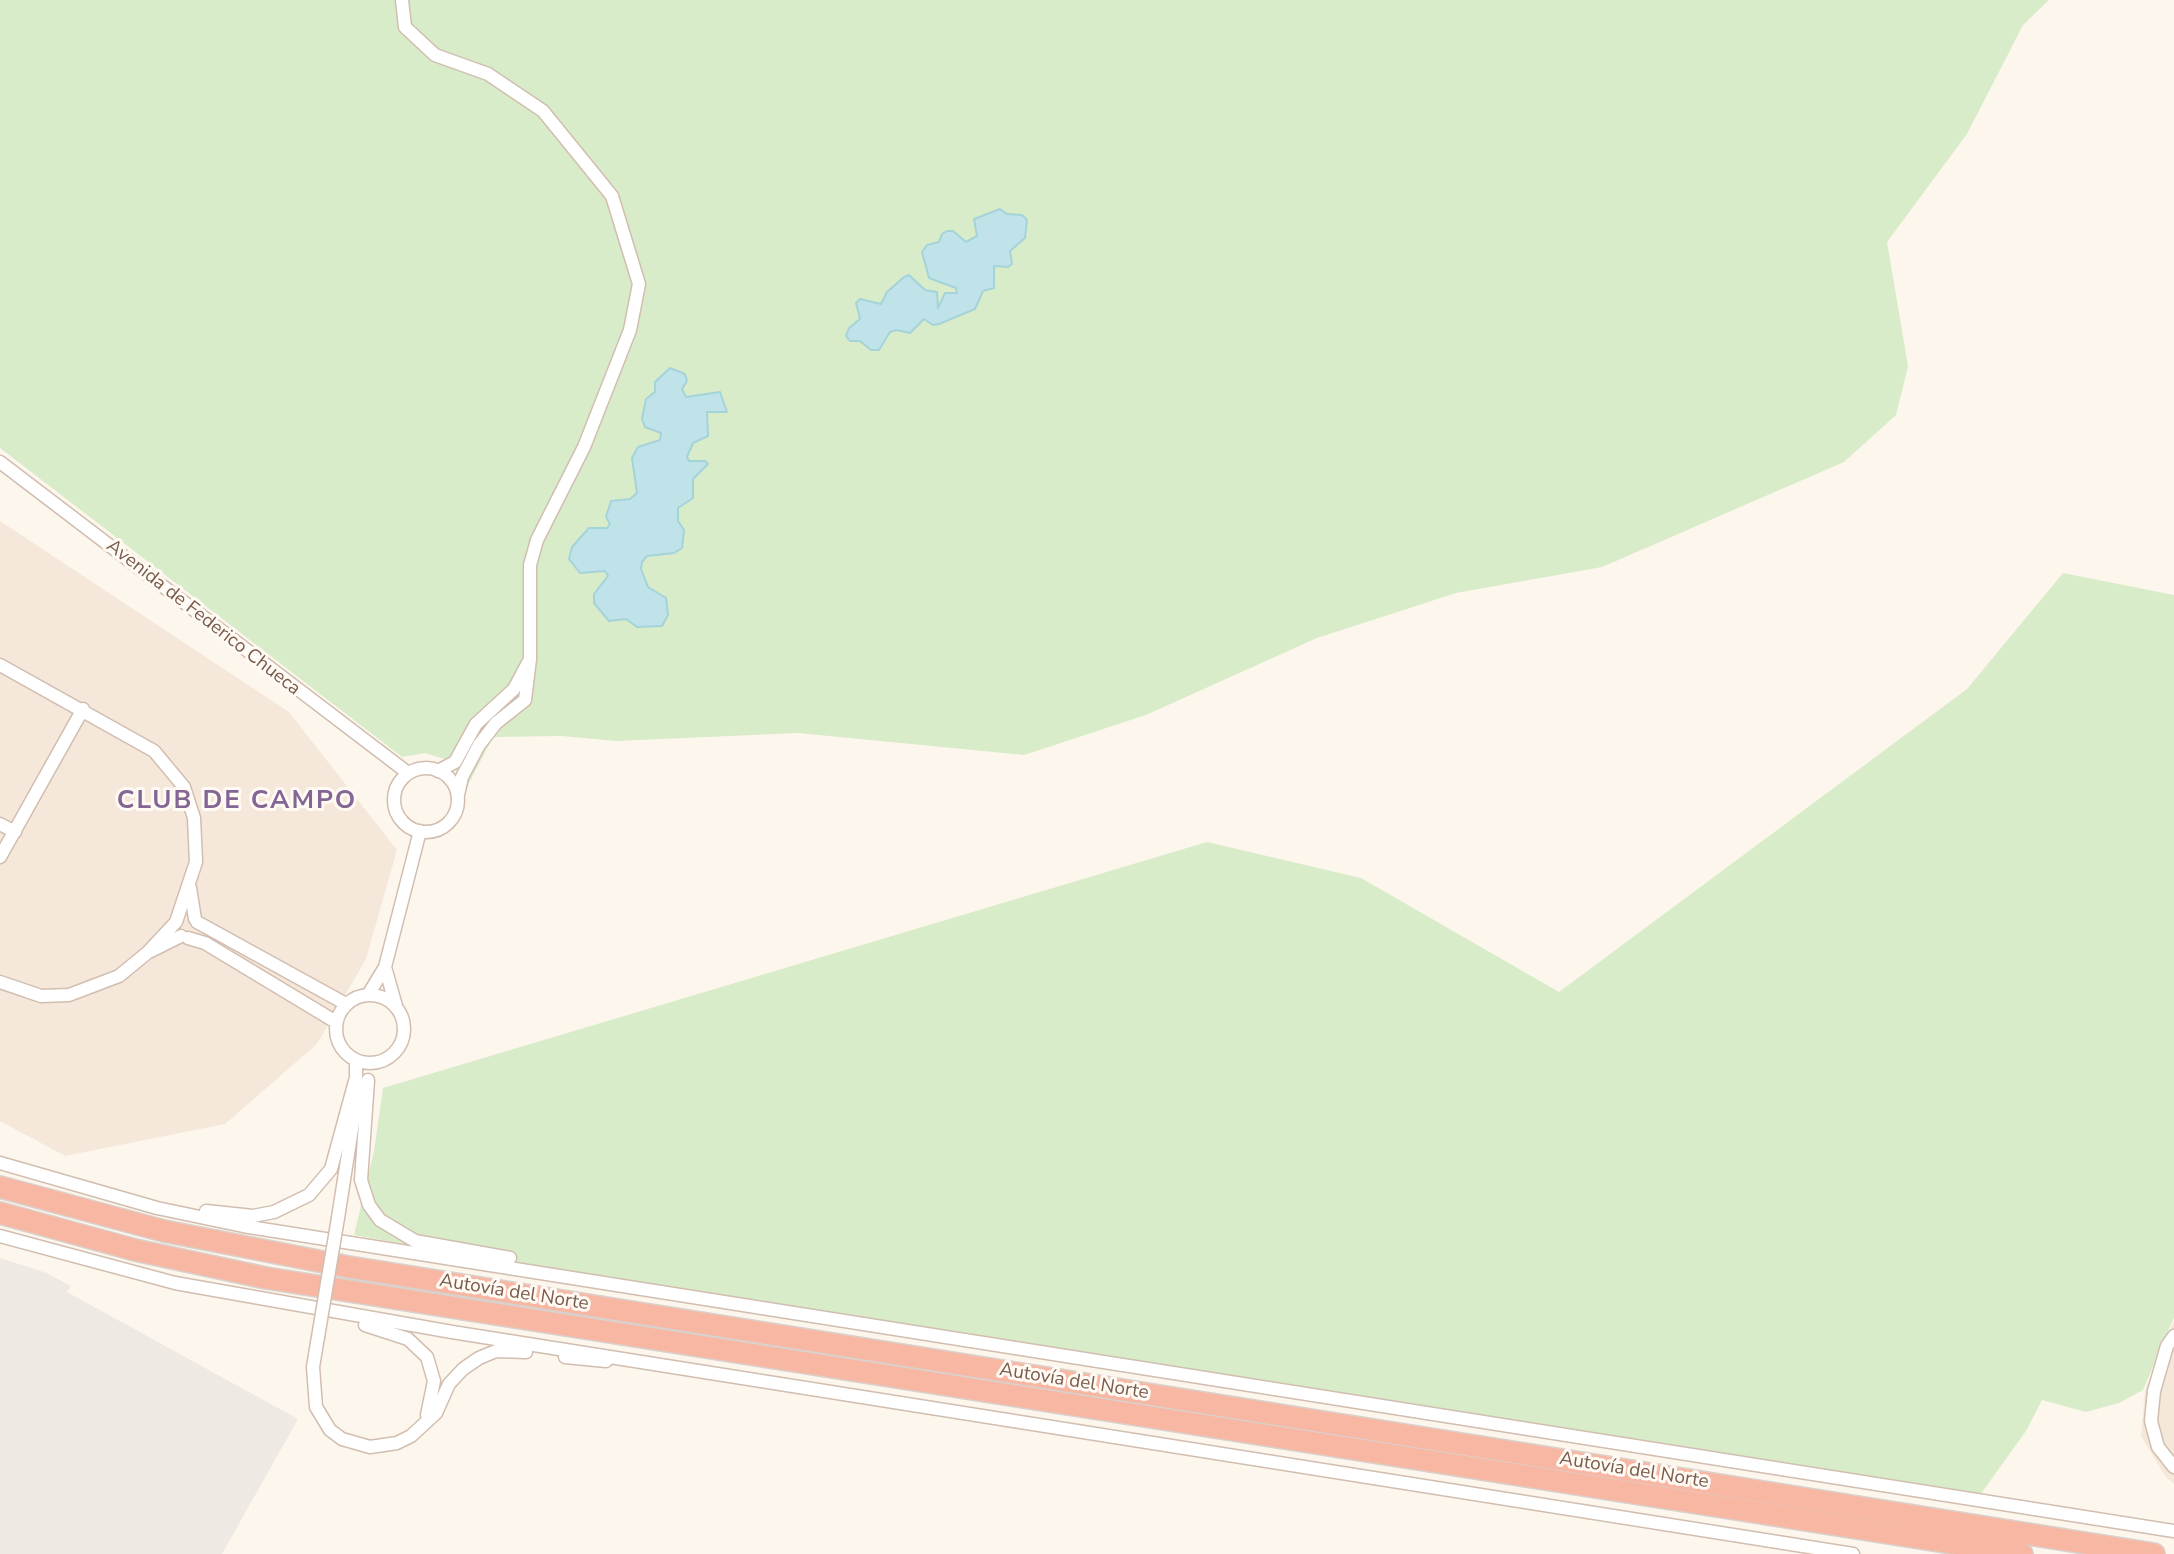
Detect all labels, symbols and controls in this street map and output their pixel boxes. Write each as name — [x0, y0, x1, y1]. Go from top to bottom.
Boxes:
street label: Avenida de Federico Chueca — [101, 535, 305, 701]
district label: CLUB DE CAMPO — [118, 786, 356, 818]
street label: Autovía del Norte — [438, 1270, 590, 1316]
street label: Autovía del Norte — [998, 1359, 1150, 1405]
street label: Autovía del Norte — [1558, 1448, 1710, 1494]

